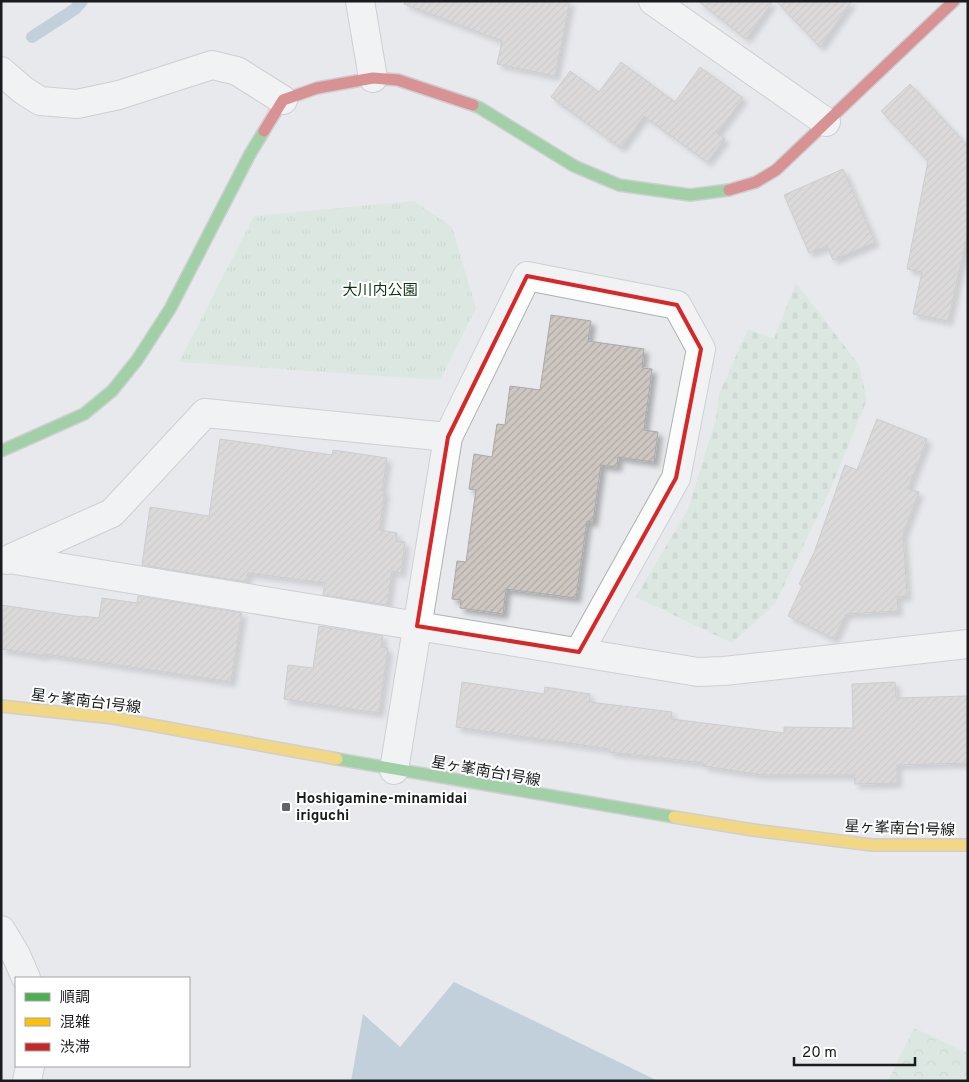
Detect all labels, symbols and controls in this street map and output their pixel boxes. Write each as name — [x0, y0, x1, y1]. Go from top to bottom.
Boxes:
park label: 大川内公園 — [342, 282, 418, 301]
street label: 星ヶ峯南台1号線 — [30, 686, 142, 719]
street label: 星ヶ峯南台1号線 — [430, 754, 542, 791]
place label: Hoshigamine-minamidai iriguchi — [296, 790, 467, 826]
marker: Hoshigamine-minamidai iriguchi — [280, 801, 292, 813]
street label: 星ヶ峯南台1号線 — [844, 818, 956, 841]
legend — [15, 977, 190, 1067]
text: 順調 — [60, 989, 90, 1008]
text: 混雑 — [60, 1014, 90, 1033]
scale bar — [794, 1034, 915, 1066]
text: 渋滞 — [60, 1039, 90, 1058]
text: 20 m — [802, 1044, 837, 1063]

